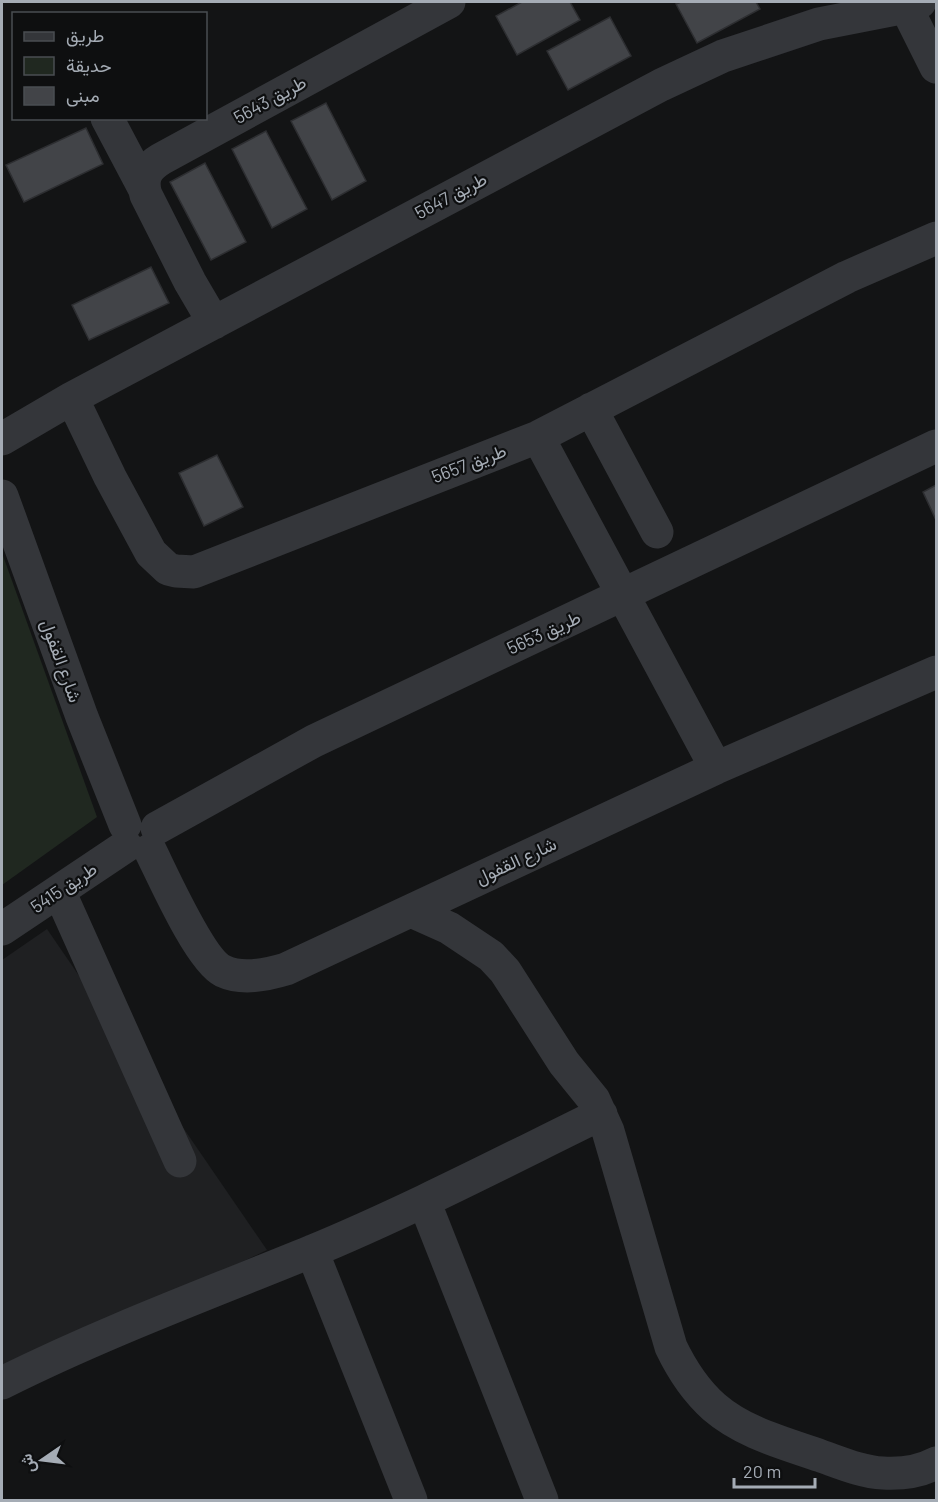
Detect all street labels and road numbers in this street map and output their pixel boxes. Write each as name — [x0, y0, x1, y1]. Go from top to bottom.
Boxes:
street label: طريق 5643 — [229, 70, 310, 129]
street label: طريق 5647 — [411, 167, 491, 224]
street label: طريق 5657 — [428, 439, 509, 488]
street label: طريق 5653 — [503, 605, 584, 660]
street label: شارع القفول — [35, 616, 87, 706]
street label: شارع القفول — [472, 832, 560, 890]
street label: طريق 5415 — [26, 857, 101, 918]

